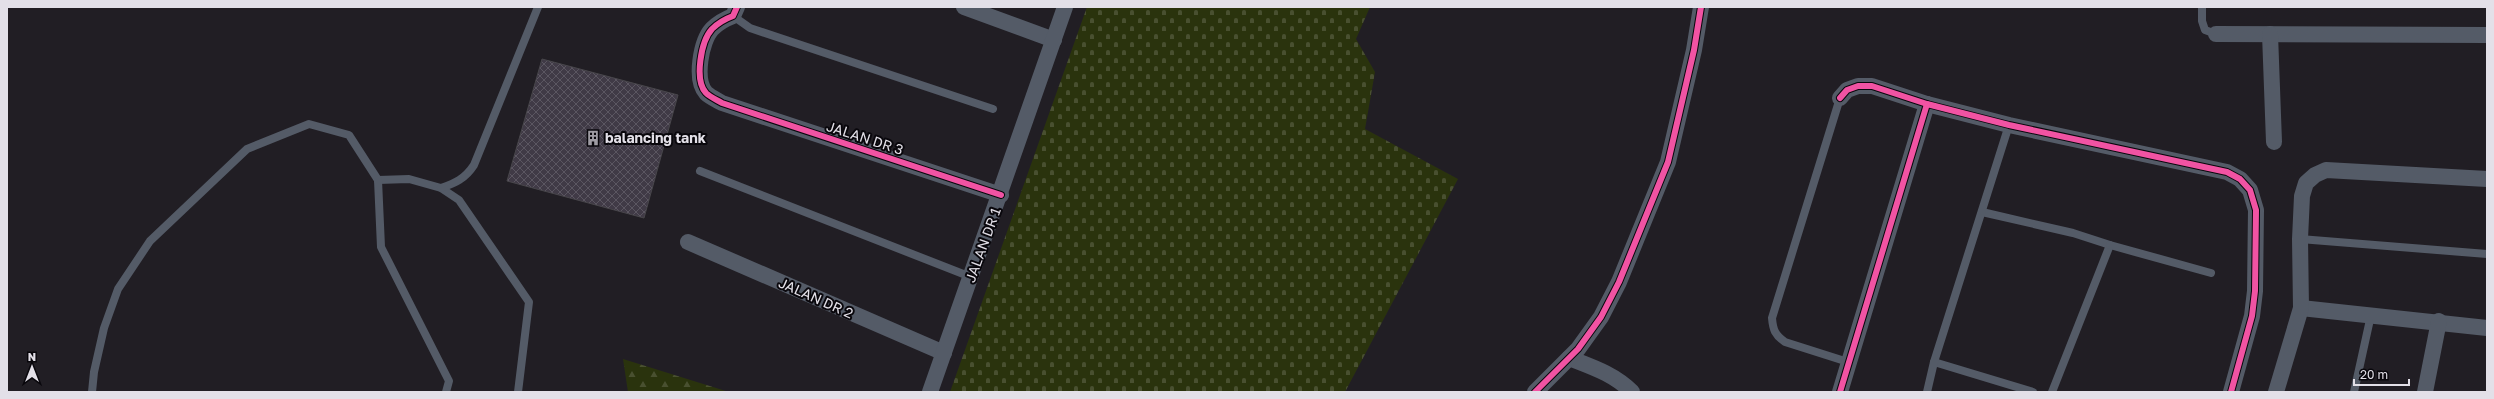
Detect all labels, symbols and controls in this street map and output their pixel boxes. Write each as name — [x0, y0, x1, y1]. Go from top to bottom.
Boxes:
street label: JALAN DR 3 — [825, 117, 906, 158]
building icon: balancing tank — [584, 129, 602, 147]
place label: balancing tank — [605, 129, 706, 146]
street label: JALAN DR 1 — [961, 205, 1004, 285]
street label: JALAN DR 2 — [776, 274, 856, 321]
north arrow — [12, 347, 52, 387]
text: N — [28, 350, 36, 363]
scale bar — [2354, 361, 2409, 387]
text: 20 m — [2360, 367, 2388, 382]

